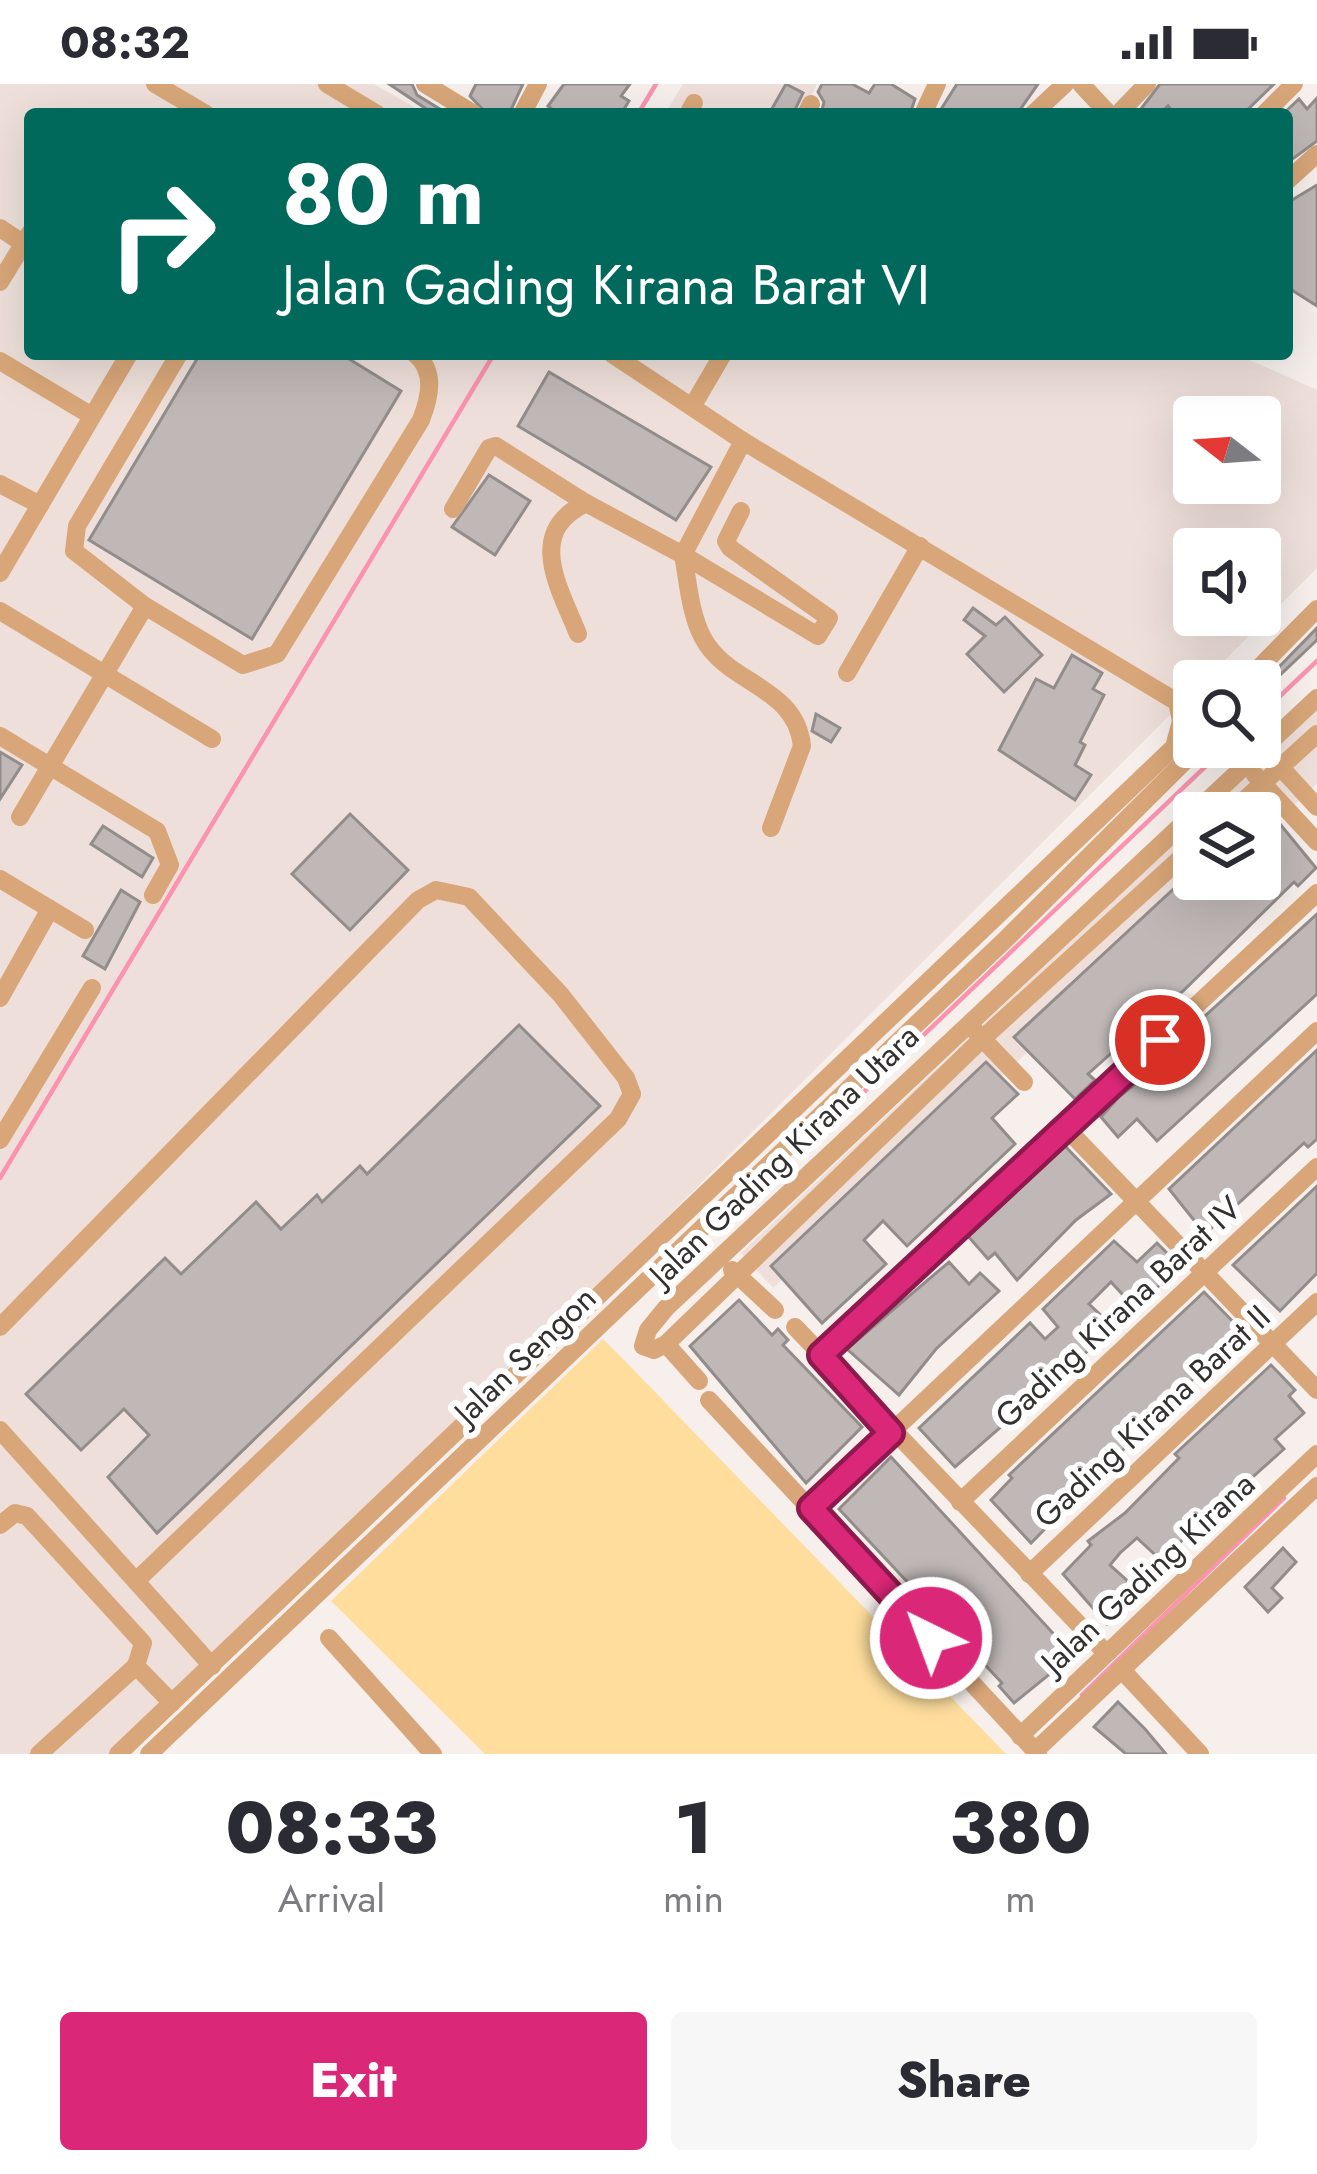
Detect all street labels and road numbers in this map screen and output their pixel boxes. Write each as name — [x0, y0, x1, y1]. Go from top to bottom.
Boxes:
street label: Jalan Gading Kirana Utara — [636, 1014, 929, 1299]
street label: Gading Kirana Barat IV — [984, 1185, 1252, 1439]
street label: Jalan Sengon — [441, 1275, 606, 1438]
street label: Gading Kirana Barat II — [1023, 1294, 1281, 1538]
street label: Jalan Gading Kirana — [1028, 1461, 1265, 1687]

